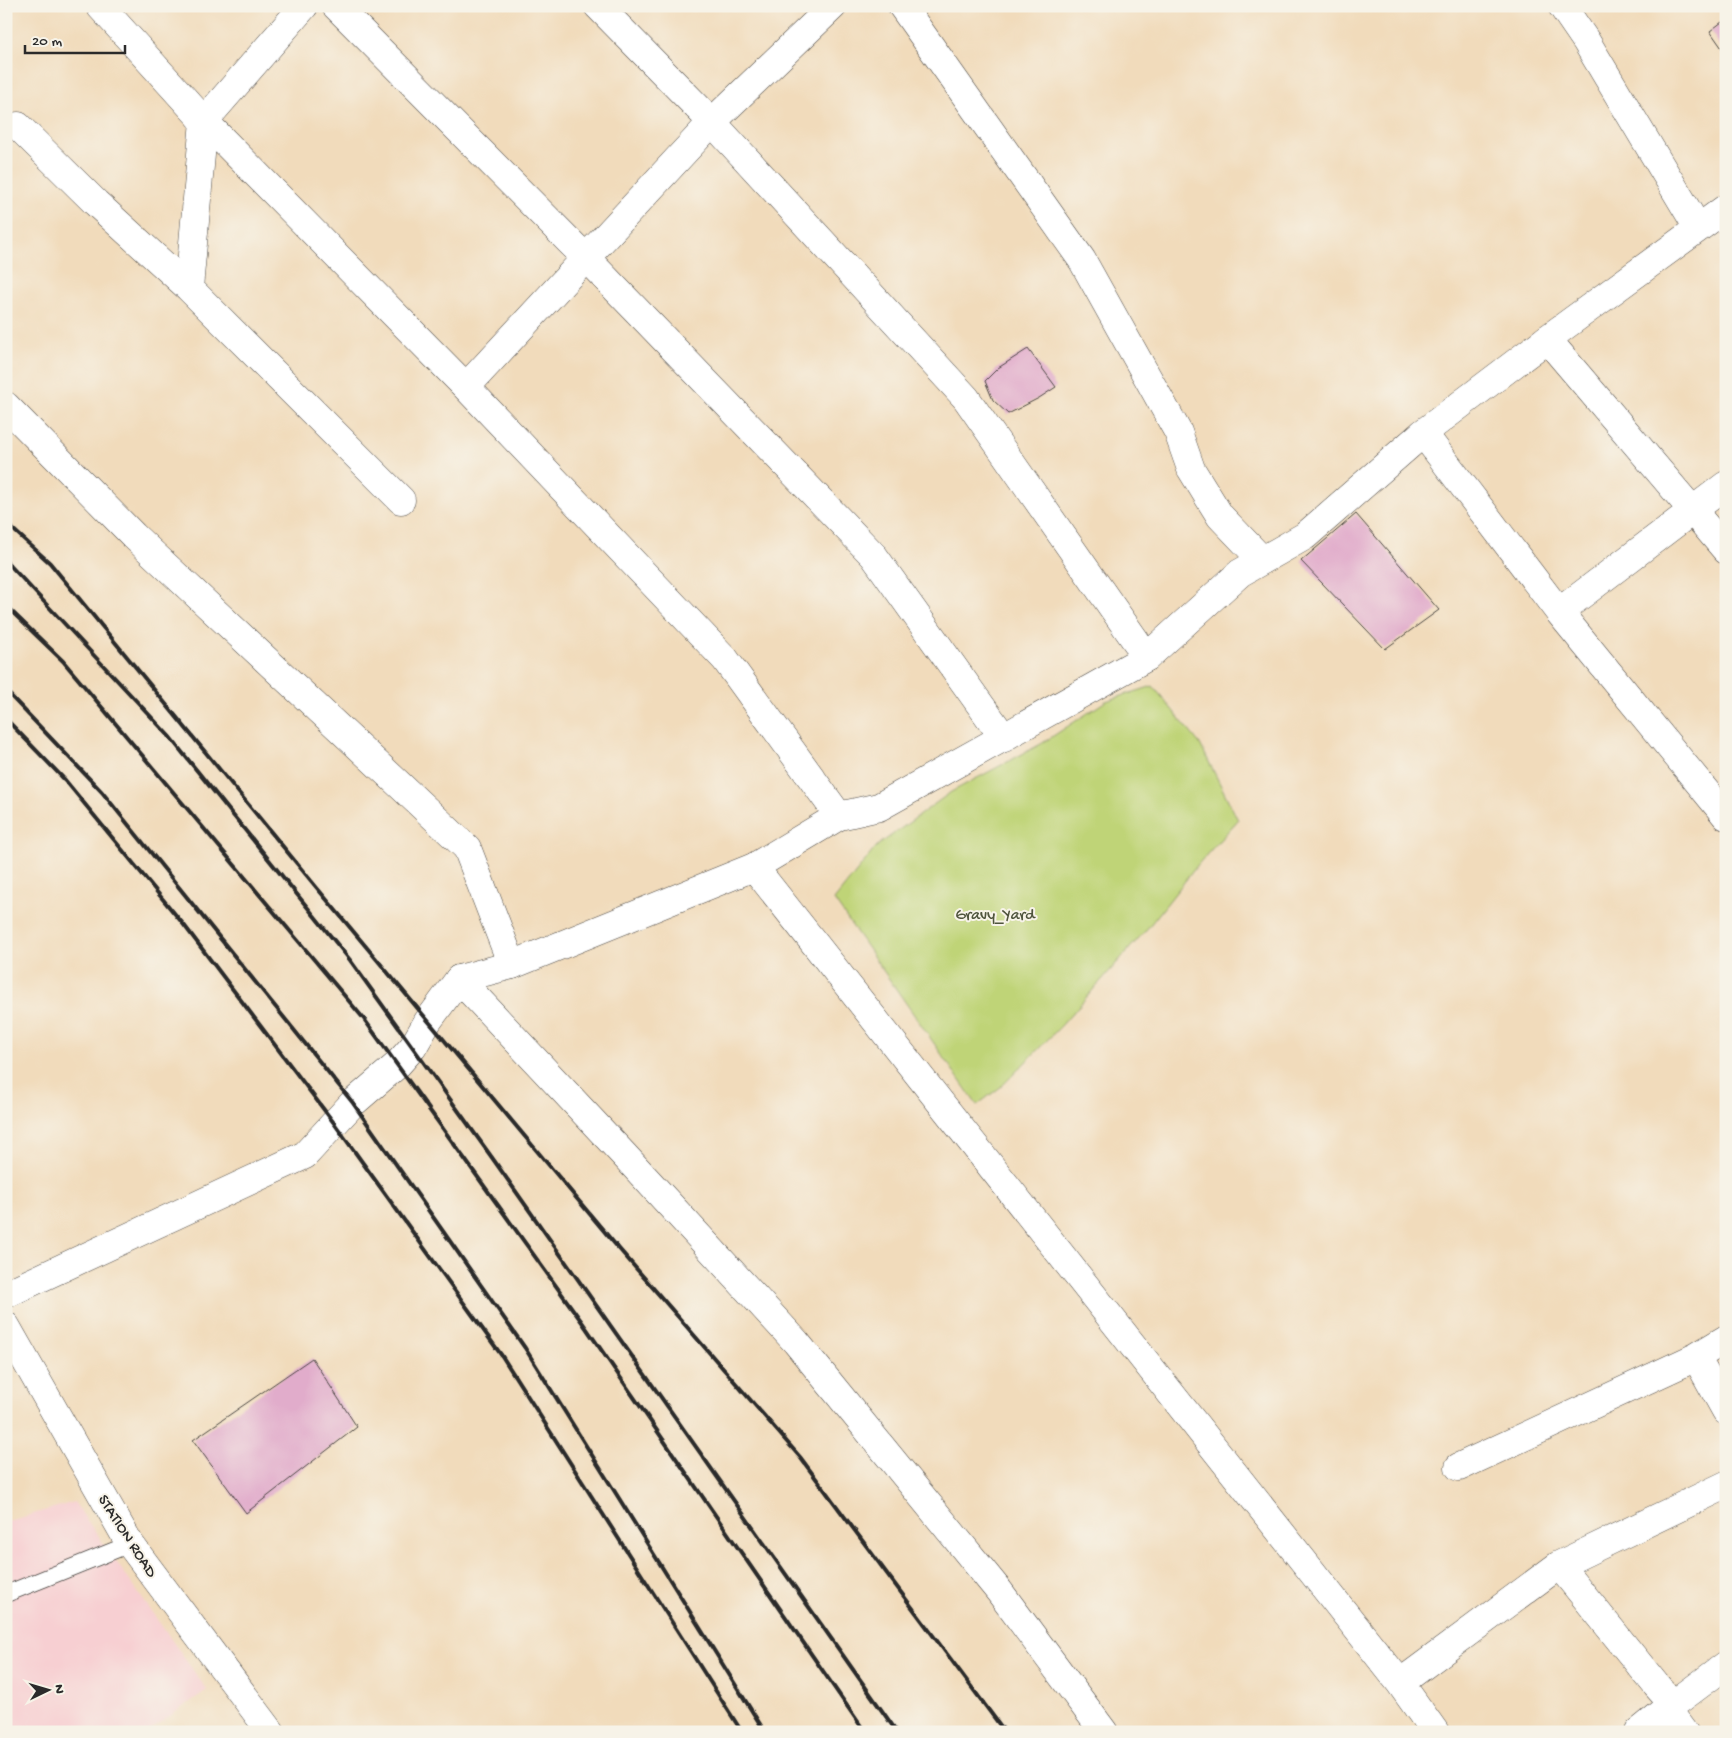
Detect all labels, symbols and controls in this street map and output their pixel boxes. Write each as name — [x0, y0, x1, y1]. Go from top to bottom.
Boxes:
scale bar — [25, 22, 125, 54]
text: 20 m — [32, 33, 62, 51]
park label: Gravy_Yard — [955, 907, 1036, 926]
street label: STATION ROAD — [92, 1492, 160, 1582]
north arrow — [22, 1666, 72, 1716]
text: N — [50, 1684, 67, 1694]

